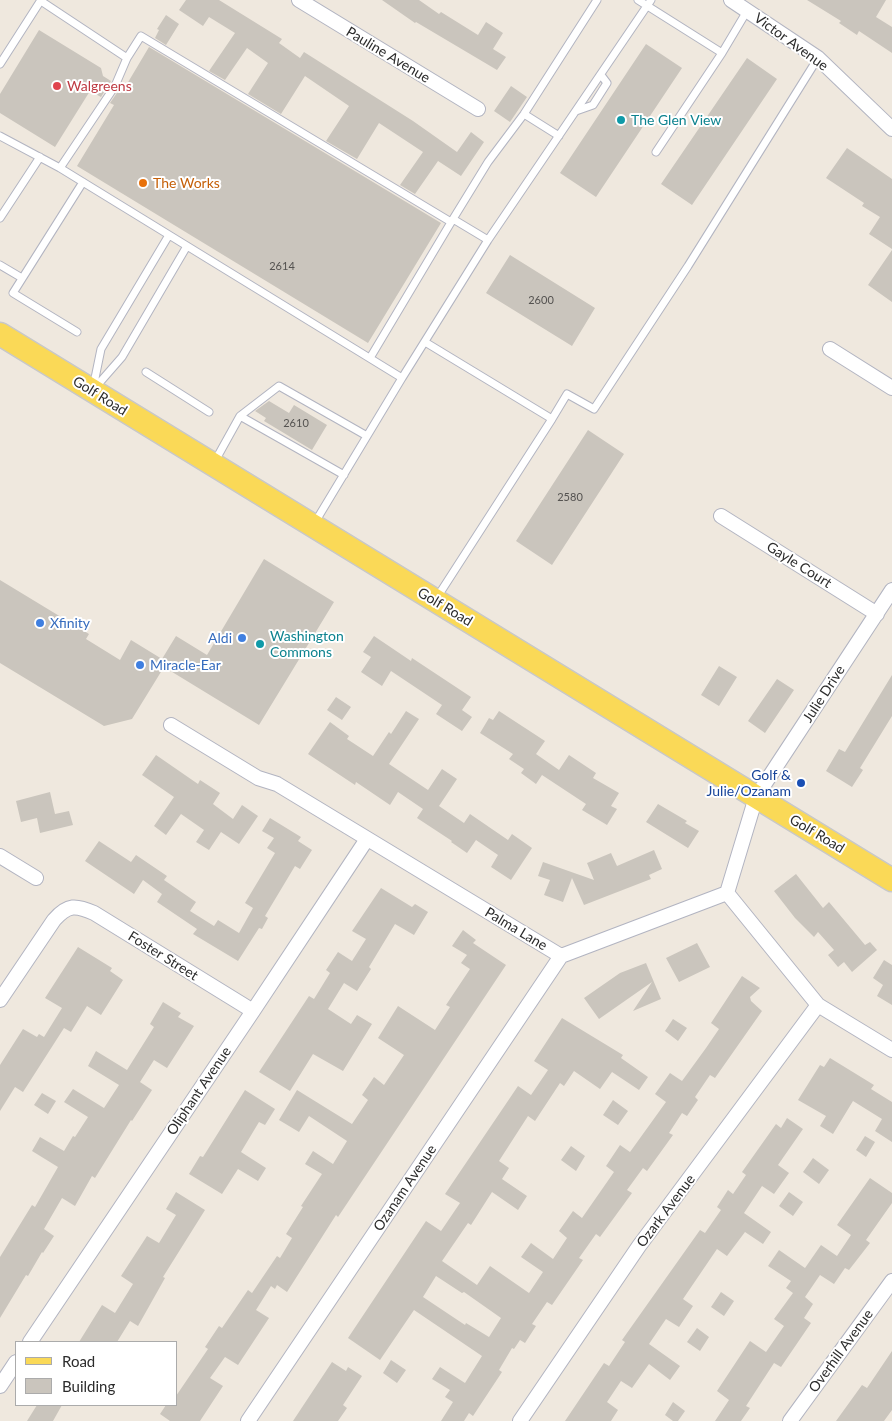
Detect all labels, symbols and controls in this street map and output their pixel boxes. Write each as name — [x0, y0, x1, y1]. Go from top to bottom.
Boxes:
street label: Victor Avenue — [751, 9, 831, 75]
street label: Pauline Avenue — [343, 23, 433, 87]
place label: Walgreens — [67, 78, 132, 94]
marker: Walgreens — [51, 80, 63, 92]
place label: The Glen View — [631, 112, 721, 128]
marker: The Glen View — [615, 114, 627, 126]
place label: The Works — [153, 175, 220, 191]
marker: The Works — [137, 177, 149, 189]
house number: 2614 — [269, 259, 295, 273]
house number: 2600 — [528, 293, 554, 307]
street label: Golf Road — [70, 373, 130, 419]
house number: 2610 — [283, 416, 309, 430]
house number: 2580 — [557, 490, 583, 504]
street label: Gayle Court — [763, 538, 835, 592]
street label: Golf Road — [415, 584, 475, 630]
place label: Xfinity — [50, 615, 90, 631]
marker: Xfinity — [34, 617, 46, 629]
place label: Washington Commons — [270, 628, 344, 660]
place label: Aldi — [208, 630, 232, 646]
marker: Aldi — [236, 632, 248, 644]
marker: Washington Commons — [254, 638, 266, 650]
place label: Miracle-Ear — [150, 657, 221, 673]
marker: Miracle-Ear — [134, 659, 146, 671]
street label: Julie Drive — [799, 662, 849, 726]
place label: Golf & Julie/Ozanam — [707, 767, 791, 800]
marker: Golf & Julie/Ozanam — [795, 777, 807, 789]
street label: Golf Road — [787, 811, 847, 857]
street label: Palma Lane — [482, 904, 550, 954]
street label: Foster Street — [125, 928, 201, 984]
street label: Oliphant Avenue — [163, 1044, 235, 1138]
street label: Ozanam Avenue — [370, 1142, 440, 1234]
street label: Ozark Avenue — [633, 1171, 699, 1251]
street label: Overhill Avenue — [805, 1306, 877, 1396]
legend — [15, 1341, 178, 1406]
text: Road — [62, 1352, 95, 1370]
text: Building — [62, 1377, 115, 1395]

